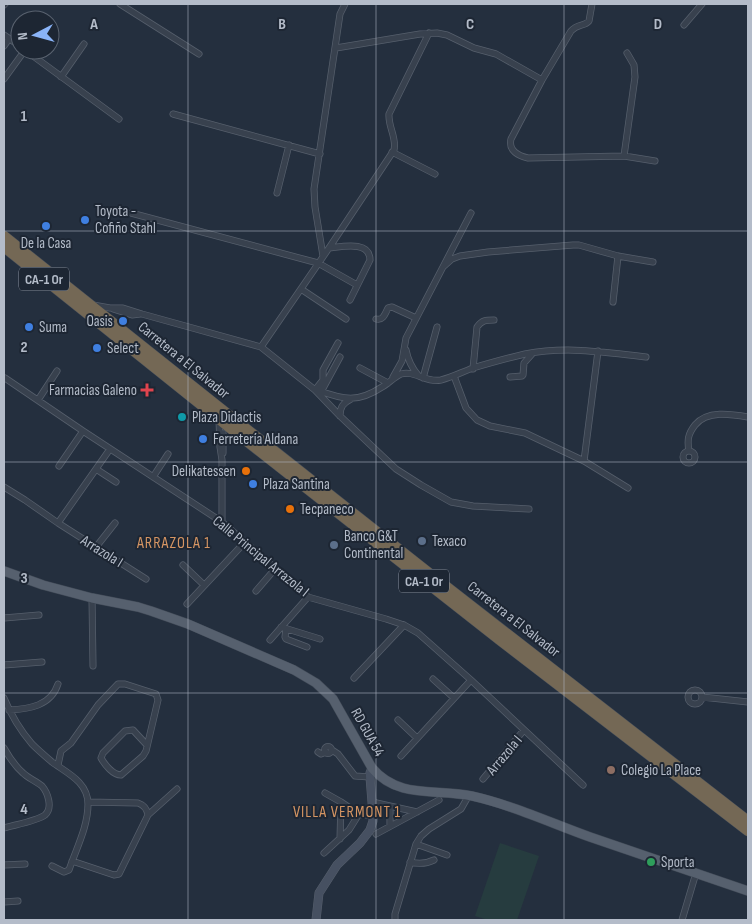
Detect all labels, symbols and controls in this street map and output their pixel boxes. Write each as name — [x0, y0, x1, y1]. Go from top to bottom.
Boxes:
north arrow — [10, 10, 60, 60]
text: A — [89, 15, 98, 34]
text: B — [278, 15, 286, 34]
text: C — [466, 15, 474, 34]
text: D — [654, 15, 662, 34]
text: N — [14, 32, 31, 41]
text: 1 — [21, 107, 28, 126]
place label: Toyota - Cofiño Stahl — [95, 202, 156, 238]
marker: Toyota - Cofiño Stahl — [79, 214, 91, 226]
marker: De la Casa — [40, 220, 52, 232]
place label: De la Casa — [21, 234, 72, 253]
road number: CA-1 Or — [19, 268, 69, 290]
place label: Oasis — [86, 312, 113, 331]
marker: Oasis — [117, 315, 129, 327]
place label: Suma — [39, 318, 67, 337]
street label: Carretera a El Salvador — [134, 318, 234, 404]
marker: Suma — [23, 321, 35, 333]
text: 2 — [20, 338, 28, 357]
place label: Select — [107, 339, 139, 358]
marker: Select — [91, 342, 103, 354]
place label: Farmacias Galeno — [49, 381, 137, 400]
marker: Farmacias Galeno — [141, 384, 153, 396]
place label: Plaza Didactis — [192, 408, 261, 427]
marker: Plaza Didactis — [176, 411, 188, 423]
place label: Ferretería Aldana — [213, 430, 298, 449]
marker: Ferretería Aldana — [197, 433, 209, 445]
place label: Delikatessen — [172, 462, 236, 481]
marker: Delikatessen — [240, 465, 252, 477]
place label: Plaza Santina — [263, 475, 330, 494]
marker: Plaza Santina — [247, 478, 259, 490]
place label: Tecpaneco — [300, 500, 354, 519]
marker: Tecpaneco — [284, 503, 296, 515]
street label: Calle Principal Arrazola I — [209, 512, 313, 601]
place label: Banco G&T Continental — [344, 527, 403, 563]
street label: Arrazola I — [76, 531, 126, 572]
place label: Texaco — [432, 532, 466, 551]
district label: ARRAZOLA 1 — [136, 534, 211, 553]
marker: Texaco — [416, 535, 428, 547]
marker: Banco G&T Continental — [328, 539, 340, 551]
text: 3 — [20, 569, 28, 588]
road number: CA-1 Or — [399, 570, 449, 592]
street label: Carretera a El Salvador — [464, 577, 564, 662]
street label: RD GUA 54 — [346, 705, 389, 760]
street label: Arrazola I — [482, 732, 527, 780]
place label: Colegio La Place — [621, 761, 701, 780]
marker: Colegio La Place — [605, 764, 617, 776]
text: 4 — [20, 800, 28, 819]
district label: VILLA VERMONT 1 — [293, 803, 401, 822]
place label: Sporta — [661, 853, 695, 872]
marker: Sporta — [645, 856, 657, 868]

